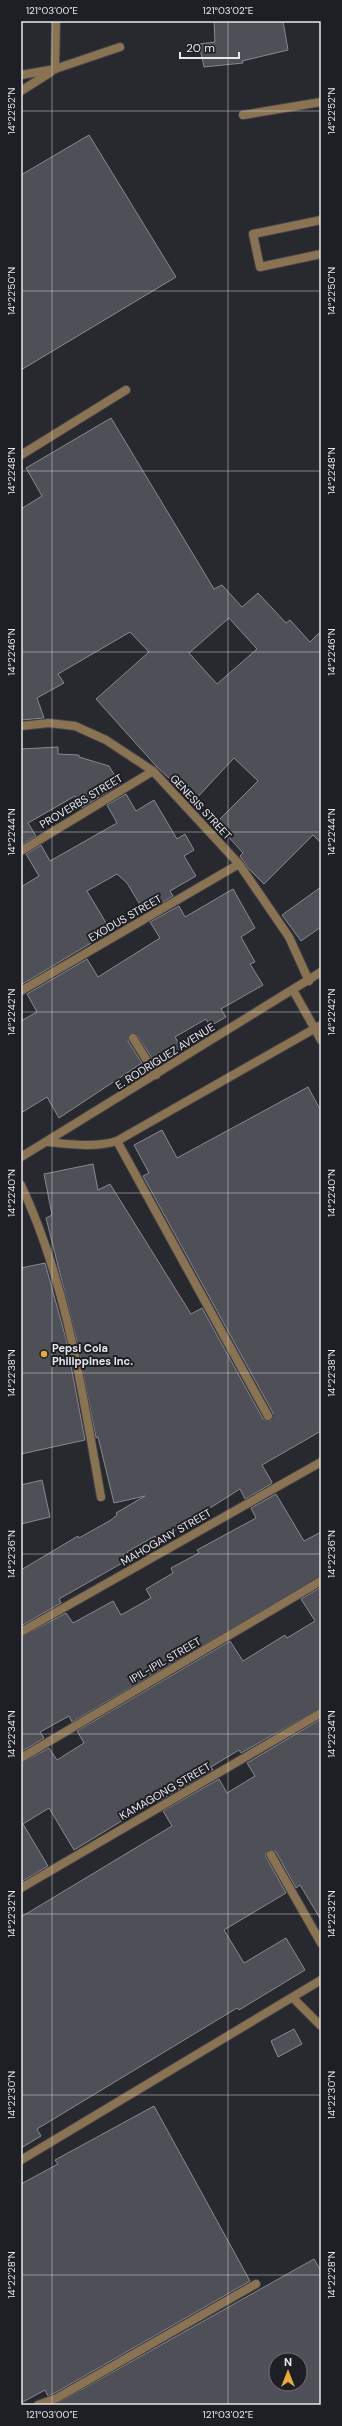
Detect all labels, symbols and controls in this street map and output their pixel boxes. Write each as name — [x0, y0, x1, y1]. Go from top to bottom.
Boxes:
text: 121°03'00"E — [26, 4, 78, 17]
text: 121°03'02"E — [203, 4, 254, 17]
scale bar — [180, 34, 239, 60]
text: 20 m — [186, 40, 215, 56]
text: 14°22'52"N — [5, 87, 18, 134]
text: 14°22'52"N — [325, 87, 338, 134]
text: 14°22'50"N — [5, 267, 18, 315]
text: 14°22'50"N — [325, 267, 338, 315]
text: 14°22'48"N — [5, 447, 18, 495]
text: 14°22'48"N — [325, 447, 338, 495]
text: 14°22'46"N — [5, 628, 18, 676]
text: 14°22'46"N — [325, 628, 338, 676]
street label: PROVERBS STREET — [37, 771, 125, 831]
street label: GENESIS STREET — [167, 771, 235, 843]
text: 14°22'44"N — [5, 808, 18, 856]
text: 14°22'44"N — [325, 808, 338, 856]
street label: EXODUS STREET — [86, 891, 164, 945]
text: 14°22'42"N — [5, 988, 18, 1035]
text: 14°22'42"N — [325, 988, 338, 1035]
street label: E. RODRIGUEZ AVENUE — [113, 1020, 217, 1092]
text: 14°22'40"N — [5, 1169, 18, 1217]
text: 14°22'40"N — [325, 1169, 338, 1217]
place label: Pepsi Cola Philippines Inc. — [52, 1341, 133, 1368]
text: 14°22'38"N — [5, 1349, 18, 1397]
marker: Pepsi Cola Philippines Inc. — [39, 1349, 49, 1359]
text: 14°22'38"N — [325, 1349, 338, 1397]
street label: MAHOGANY STREET — [118, 1505, 214, 1569]
text: 14°22'36"N — [5, 1530, 18, 1578]
text: 14°22'36"N — [325, 1530, 338, 1578]
street label: IPIL-IPIL STREET — [127, 1634, 203, 1686]
text: 14°22'34"N — [5, 1710, 18, 1758]
text: 14°22'34"N — [325, 1710, 338, 1758]
street label: KAMAGONG STREET — [117, 1759, 213, 1823]
text: 14°22'32"N — [5, 1890, 18, 1938]
text: 14°22'32"N — [325, 1890, 338, 1938]
text: 14°22'30"N — [5, 2071, 18, 2119]
text: 14°22'30"N — [325, 2071, 338, 2119]
text: 14°22'28"N — [5, 2251, 18, 2299]
text: 14°22'28"N — [325, 2251, 338, 2299]
north arrow — [268, 2352, 308, 2392]
text: N — [284, 2355, 292, 2369]
text: 121°03'00"E — [26, 2408, 78, 2421]
text: 121°03'02"E — [203, 2408, 254, 2421]

